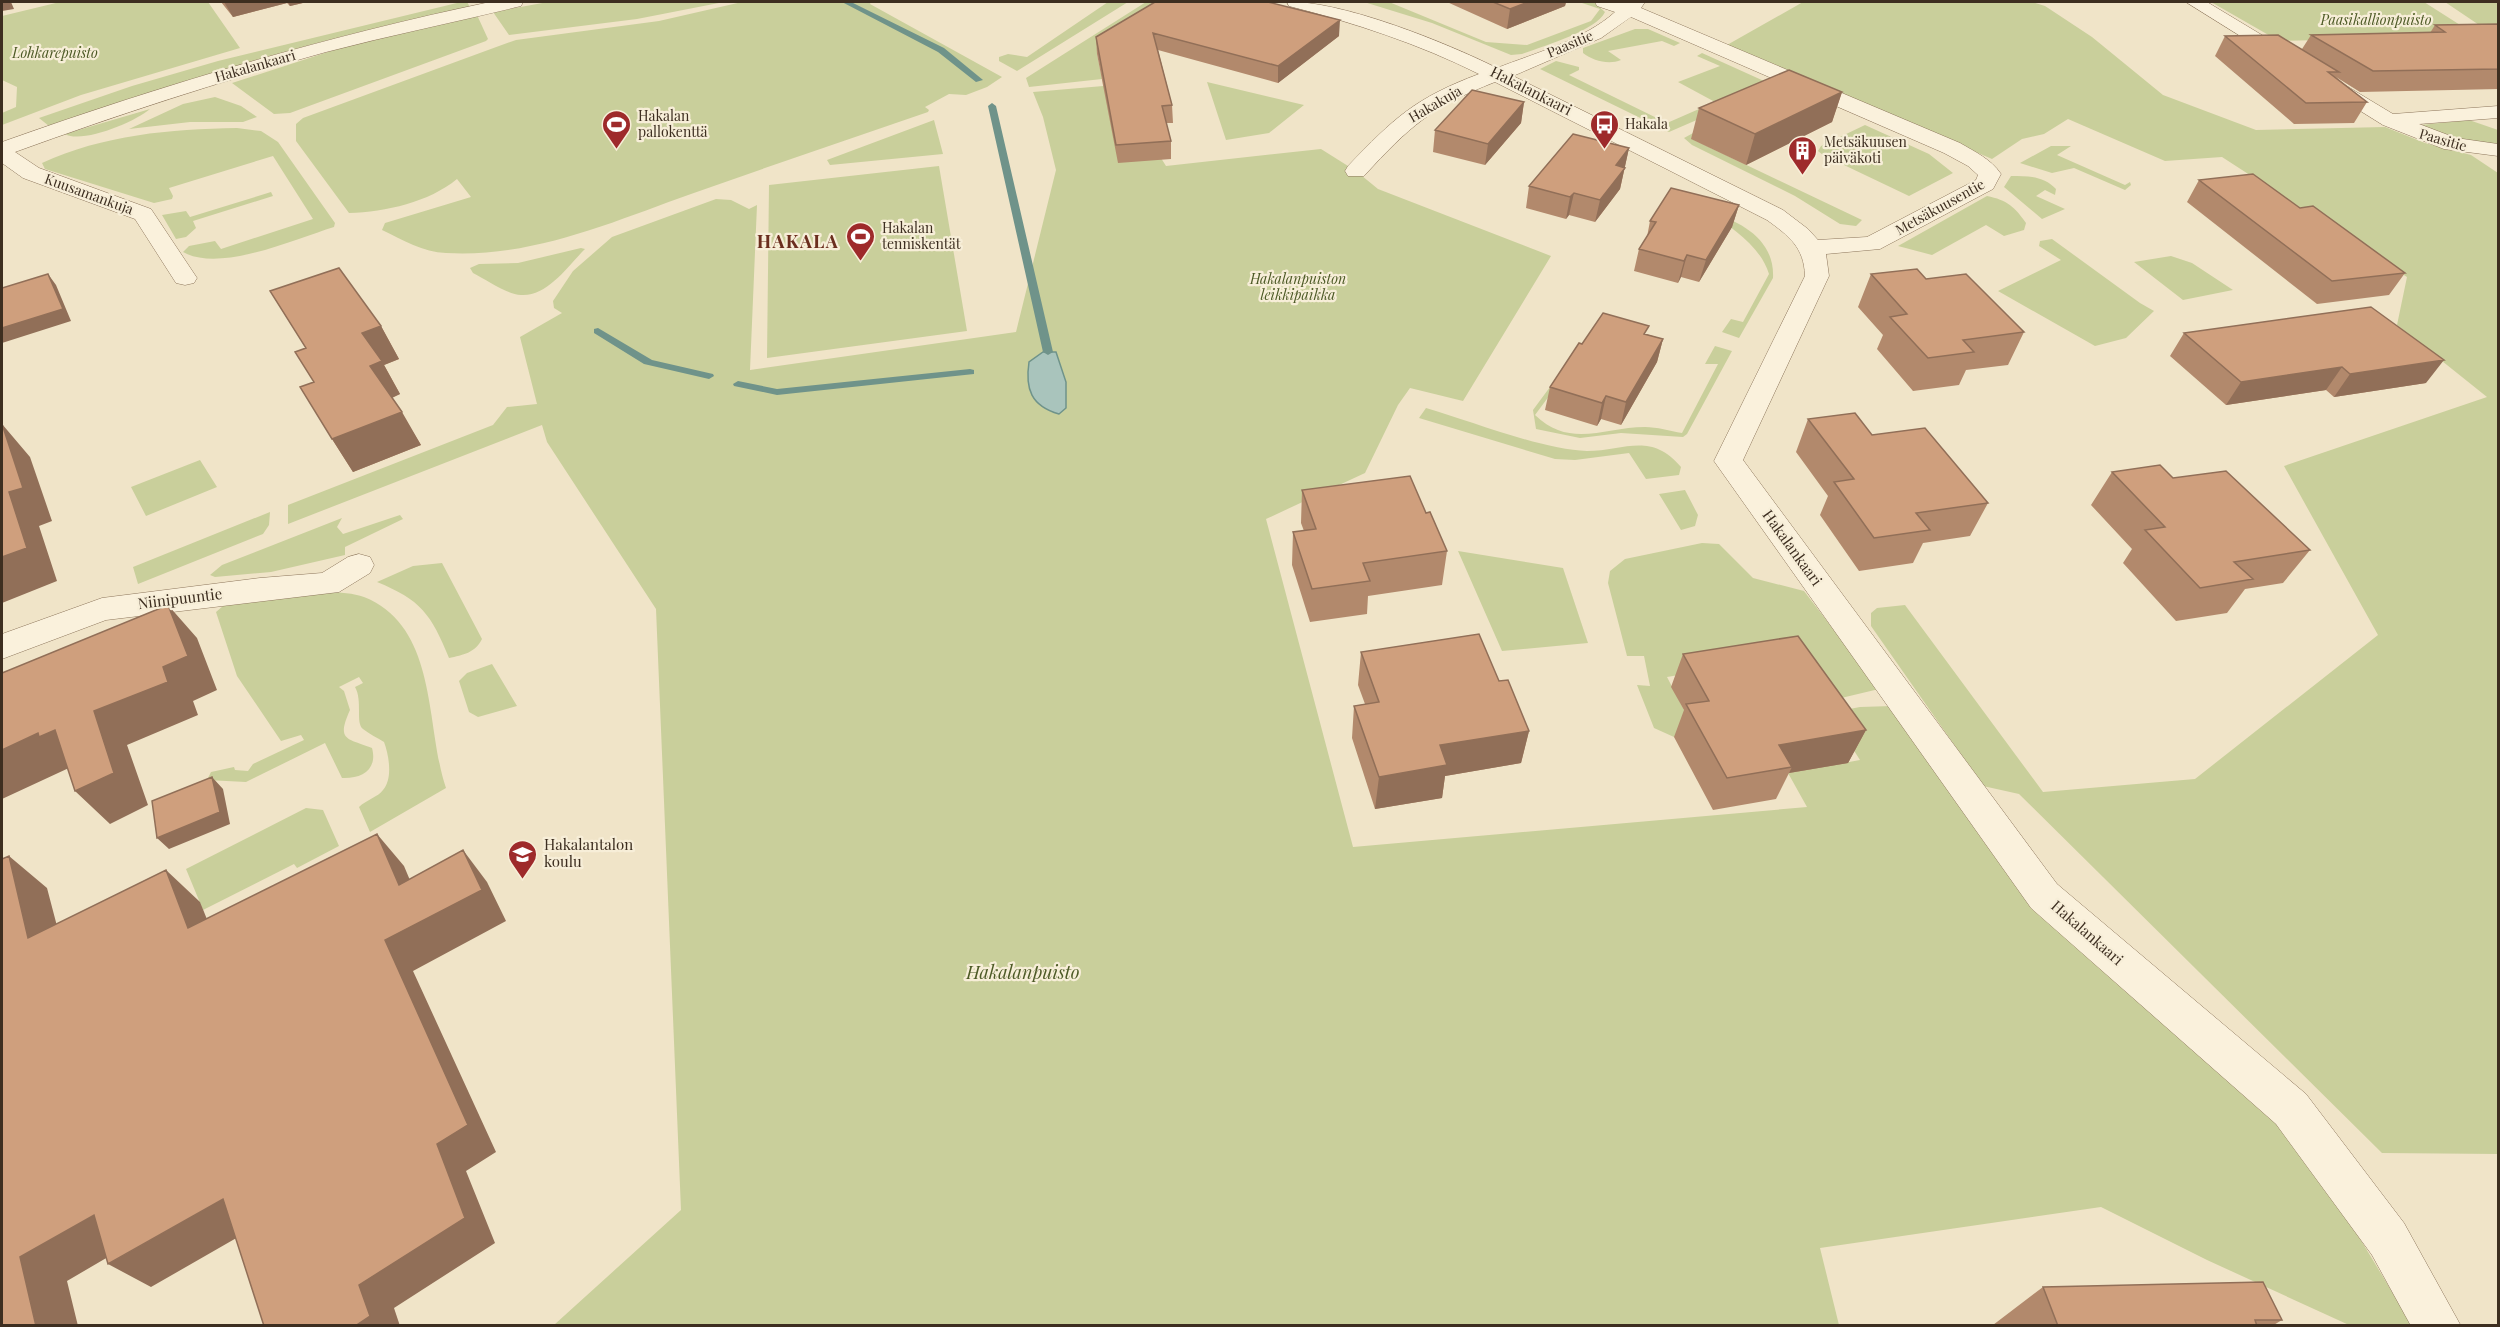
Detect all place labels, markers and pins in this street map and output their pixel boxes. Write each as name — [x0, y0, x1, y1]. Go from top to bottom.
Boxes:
place label: Hakalan pallokenttä — [638, 106, 708, 141]
sports icon: Hakalan pallokenttä — [601, 108, 633, 150]
bus stop icon: Hakala — [1588, 108, 1620, 150]
place label: Hakala — [1625, 114, 1668, 133]
place label: Metsäkuusen päiväkoti — [1824, 132, 1908, 167]
building icon: Metsäkuusen päiväkoti — [1787, 134, 1819, 176]
place label: Hakalan tenniskentät — [882, 218, 962, 253]
sports icon: Hakalan tenniskentät — [845, 220, 877, 262]
place label: Hakalantalon koulu — [544, 834, 633, 871]
school or university icon: Hakalantalon koulu — [507, 838, 539, 880]

